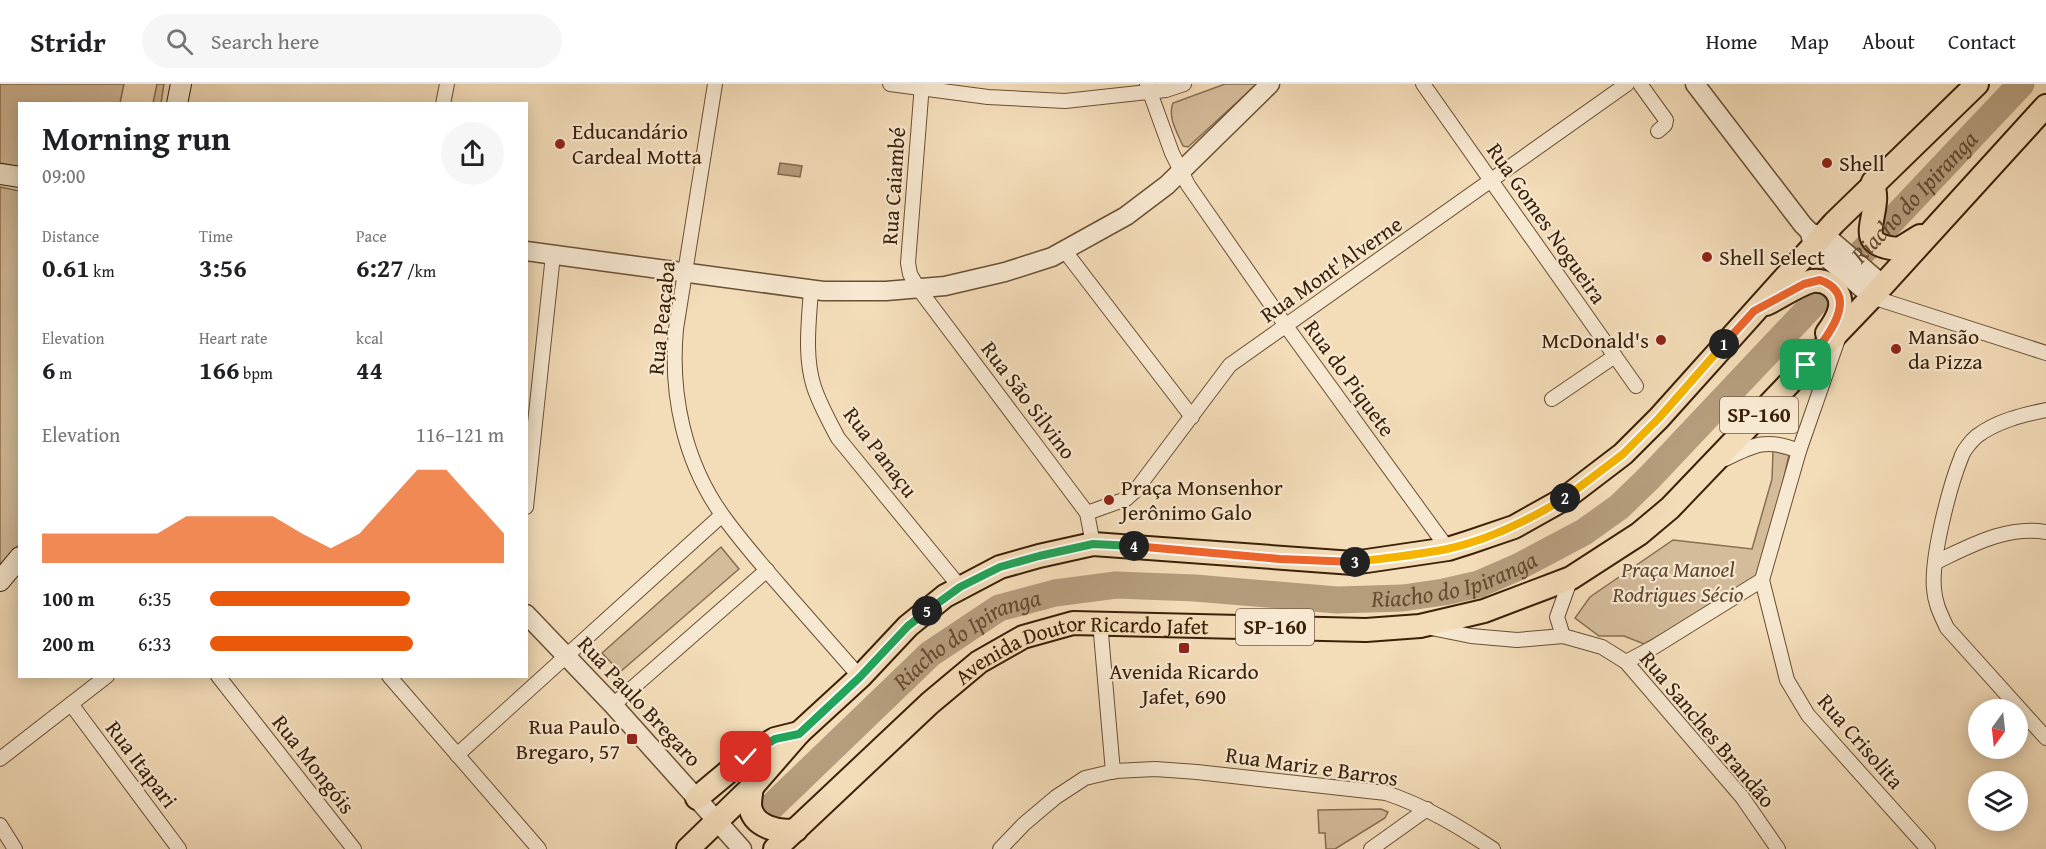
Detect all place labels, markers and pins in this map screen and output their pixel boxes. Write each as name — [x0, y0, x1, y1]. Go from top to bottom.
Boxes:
place label: Educandário Cardeal Motta — [572, 115, 702, 172]
marker: Educandário Cardeal Motta — [553, 137, 567, 151]
place label: Shell — [1839, 147, 1885, 179]
marker: Shell — [1820, 156, 1834, 170]
place label: Shell Select — [1719, 241, 1825, 273]
marker: Shell Select — [1700, 250, 1714, 264]
place label: Mansão da Pizza — [1908, 320, 1983, 377]
place label: McDonald's — [1542, 324, 1649, 356]
pin: 1 — [1709, 329, 1739, 359]
marker: McDonald's — [1654, 333, 1668, 347]
pin — [1780, 339, 1831, 390]
marker: Mansão da Pizza — [1889, 342, 1903, 356]
place label: Praça Monsenhor Jerônimo Galo — [1118, 471, 1283, 528]
pin: 2 — [1550, 483, 1580, 513]
marker: Praça Monsenhor Jerônimo Galo — [1102, 493, 1116, 507]
pin: 4 — [1119, 531, 1149, 561]
pin: 3 — [1340, 547, 1370, 577]
pin: 5 — [912, 596, 942, 626]
marker: Avenida Ricardo Jafet, 690 — [1177, 641, 1191, 655]
place label: Avenida Ricardo Jafet, 690 — [1109, 655, 1259, 712]
place label: Rua Paulo Bregaro, 57 — [516, 710, 620, 767]
pin — [720, 731, 771, 782]
marker: Rua Paulo Bregaro, 57 — [625, 732, 639, 746]

